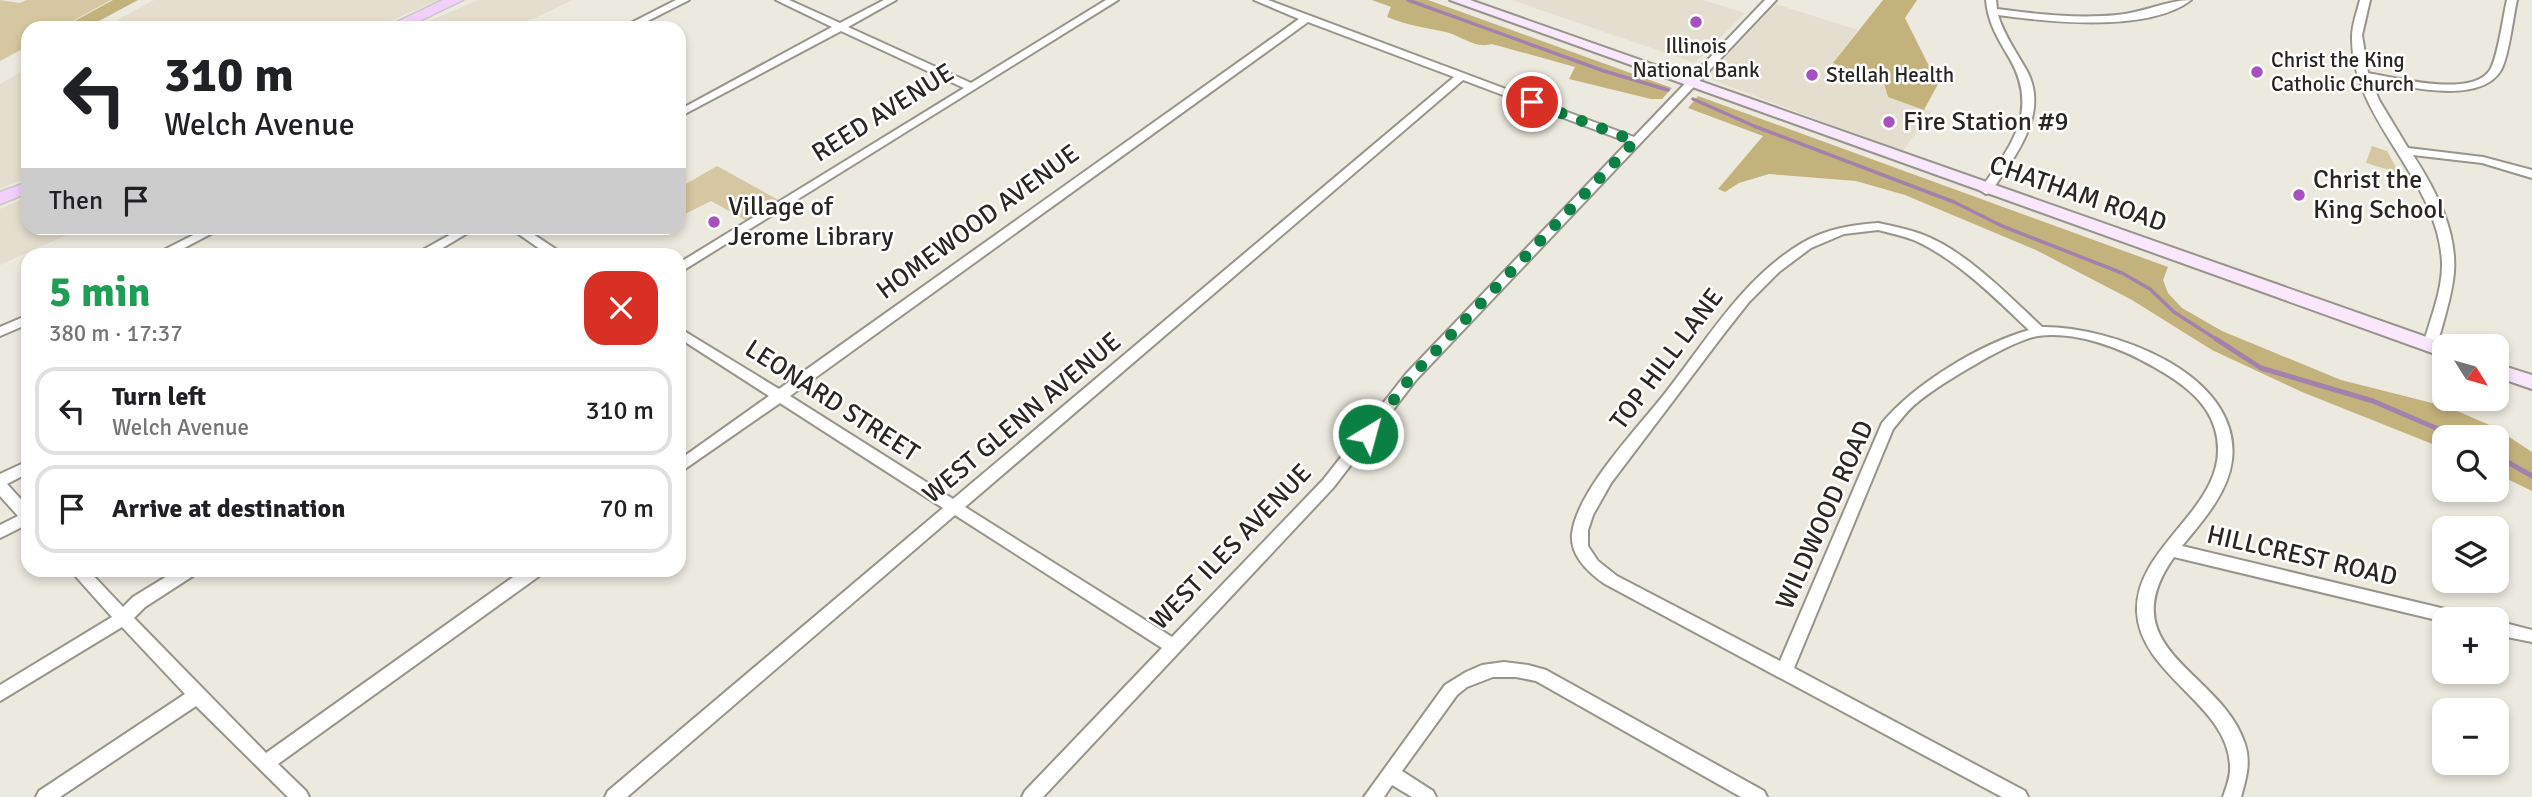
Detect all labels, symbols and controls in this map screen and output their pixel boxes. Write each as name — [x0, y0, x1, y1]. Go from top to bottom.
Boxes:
marker: Illinois National Bank — [1688, 14, 1704, 30]
place label: Illinois National Bank — [1632, 33, 1760, 83]
text: 310 m — [164, 45, 294, 105]
place label: Christ the King Catholic Church — [2271, 47, 2414, 97]
icon: left — [49, 49, 140, 140]
street label: REED AVENUE — [806, 57, 960, 169]
place label: Stellah Health — [1826, 62, 1954, 88]
marker: Christ the King Catholic Church — [2249, 64, 2265, 80]
marker: Stellah Health — [1804, 67, 1820, 83]
pin — [1502, 72, 1562, 132]
icon: arrive — [1513, 83, 1551, 121]
text: Welch Avenue — [164, 105, 355, 144]
place label: Fire Station #9 — [1903, 106, 2068, 138]
marker: Fire Station #9 — [1881, 114, 1897, 130]
street label: HOMEWOOD AVENUE — [870, 138, 1086, 306]
street label: CHATHAM ROAD — [1985, 149, 2171, 239]
place label: Christ the King School — [2313, 164, 2445, 226]
icon: arrive — [117, 182, 155, 220]
text: Then — [49, 185, 103, 217]
marker: Christ the King School — [2291, 187, 2307, 203]
place label: Village of Jerome Library — [728, 191, 894, 253]
marker: Village of Jerome Library — [706, 214, 722, 230]
text: 5 min — [49, 267, 150, 318]
button: close — [584, 271, 658, 345]
street label: TOP HILL LANE — [1603, 282, 1731, 436]
text: 380 m · 17:37 — [49, 319, 183, 348]
street label: WEST GLENN AVENUE — [916, 326, 1128, 510]
street label: LEONARD STREET — [739, 333, 925, 469]
north arrow — [2432, 334, 2510, 411]
map controls — [2432, 334, 2509, 775]
text: Turn left — [112, 381, 206, 413]
icon: left — [53, 392, 91, 430]
text: 310 m — [585, 395, 654, 427]
position arrow — [1331, 397, 1405, 471]
text: Welch Avenue — [112, 413, 249, 442]
street label: WILDWOOD ROAD — [1769, 416, 1881, 614]
button: search — [2432, 425, 2509, 502]
street label: WEST ILES AVENUE — [1143, 457, 1319, 637]
icon: arrive — [53, 490, 91, 528]
text: Arrive at destination — [112, 493, 345, 525]
text: 70 m — [599, 493, 654, 525]
button: layers — [2432, 516, 2509, 593]
street label: HILLCREST ROAD — [2204, 519, 2400, 593]
button: + — [2432, 607, 2509, 684]
button: − — [2432, 698, 2509, 775]

